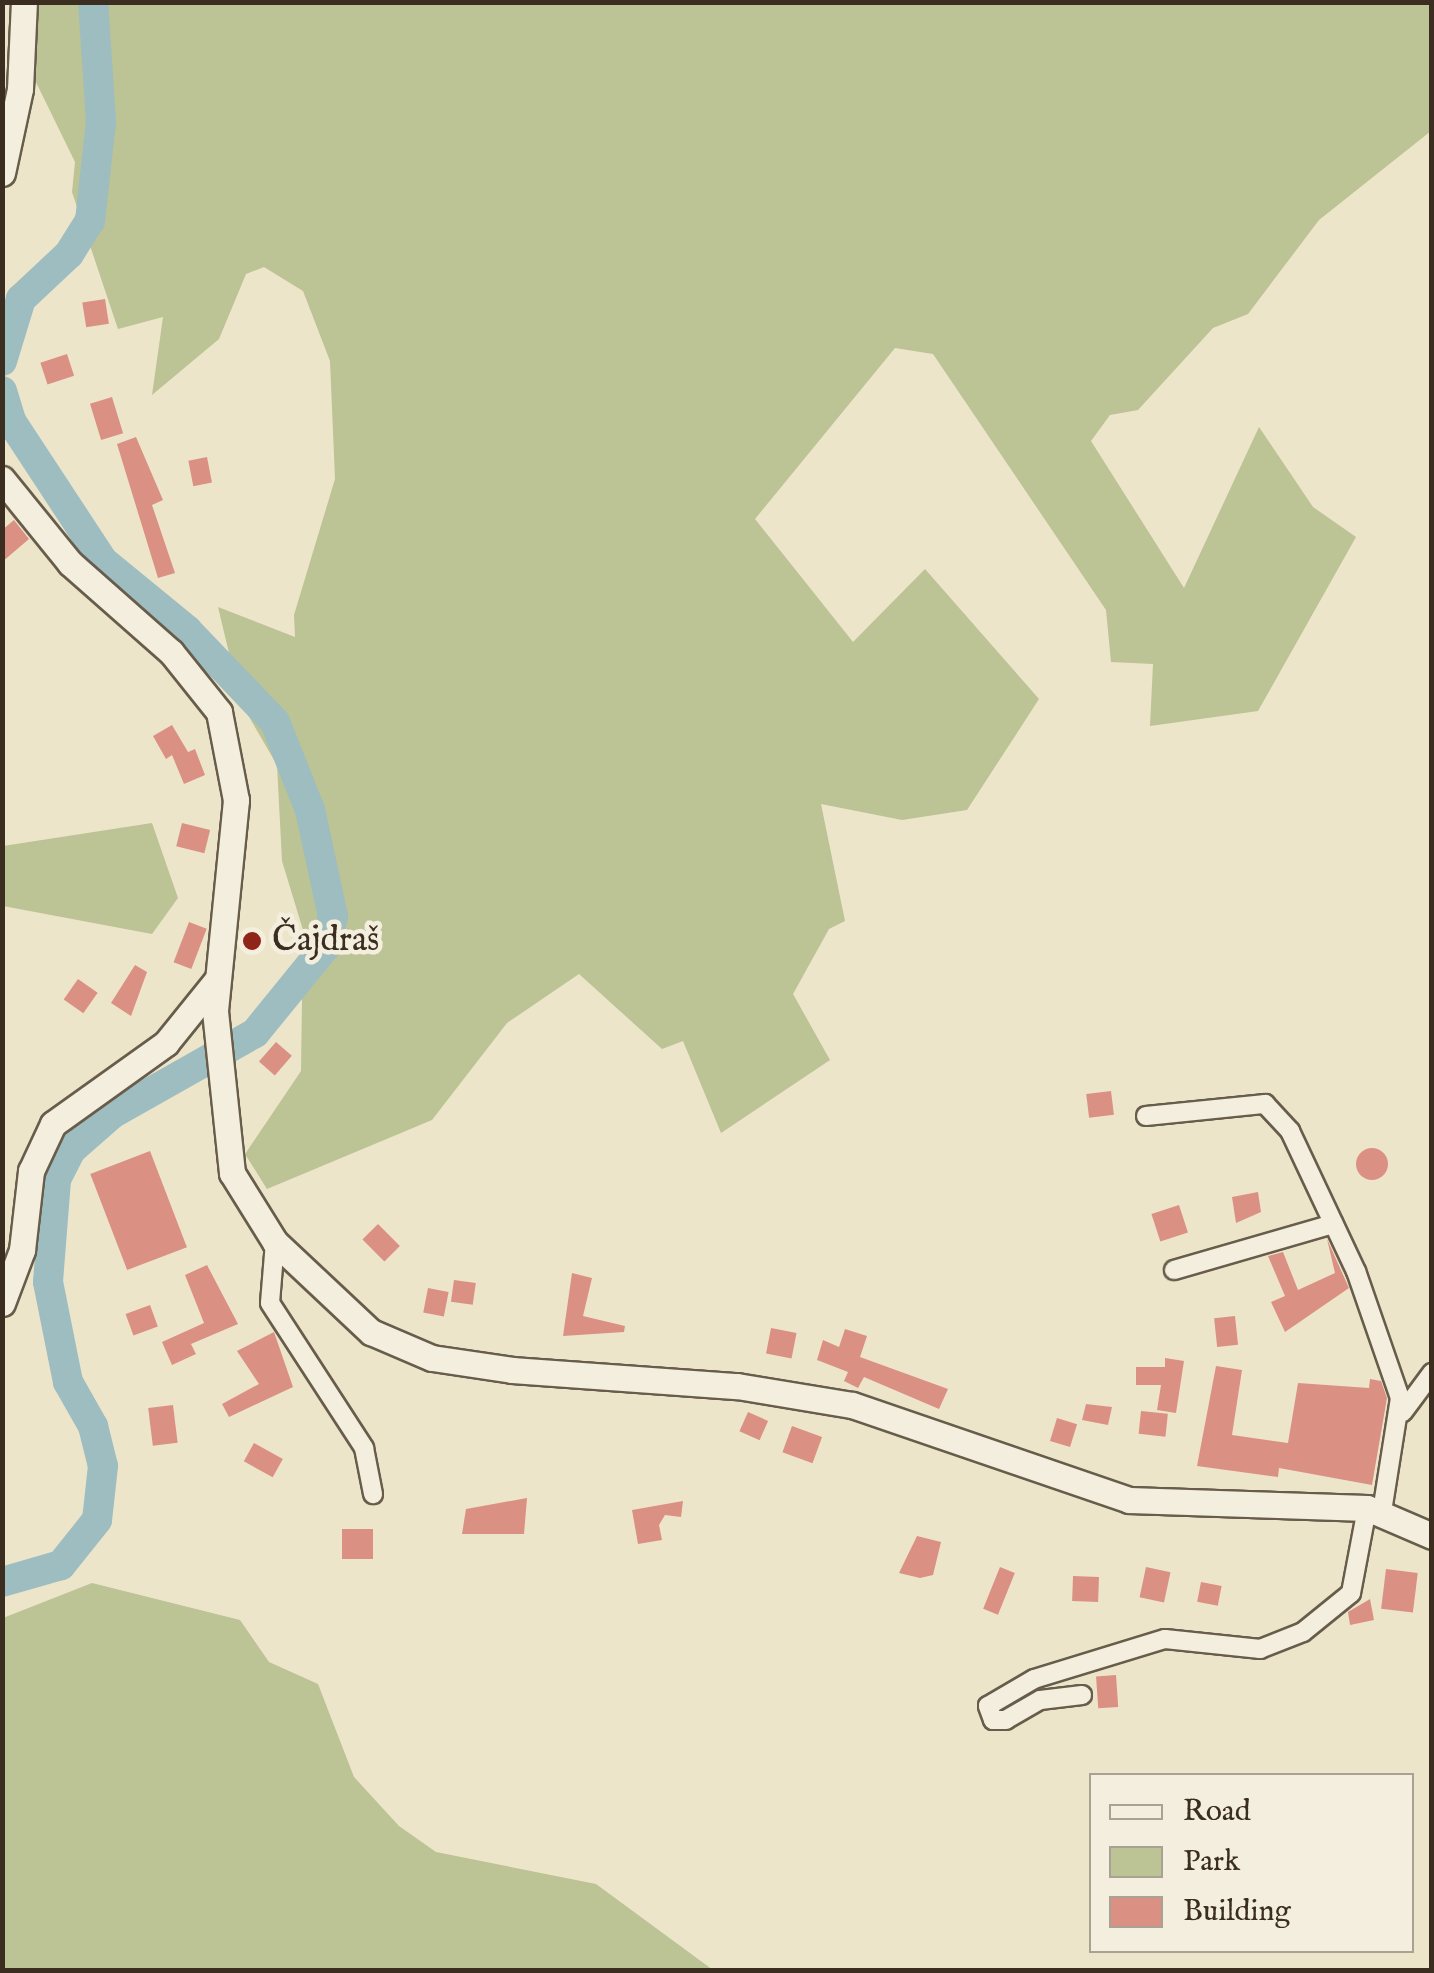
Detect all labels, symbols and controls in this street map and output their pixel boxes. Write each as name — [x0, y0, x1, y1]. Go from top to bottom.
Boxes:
place label: Čajdraš — [272, 920, 379, 962]
marker: Čajdraš — [241, 930, 263, 952]
legend — [1089, 1773, 1414, 1953]
text: Road — [1183, 1793, 1251, 1831]
text: Park — [1183, 1843, 1240, 1881]
text: Building — [1183, 1893, 1291, 1931]

